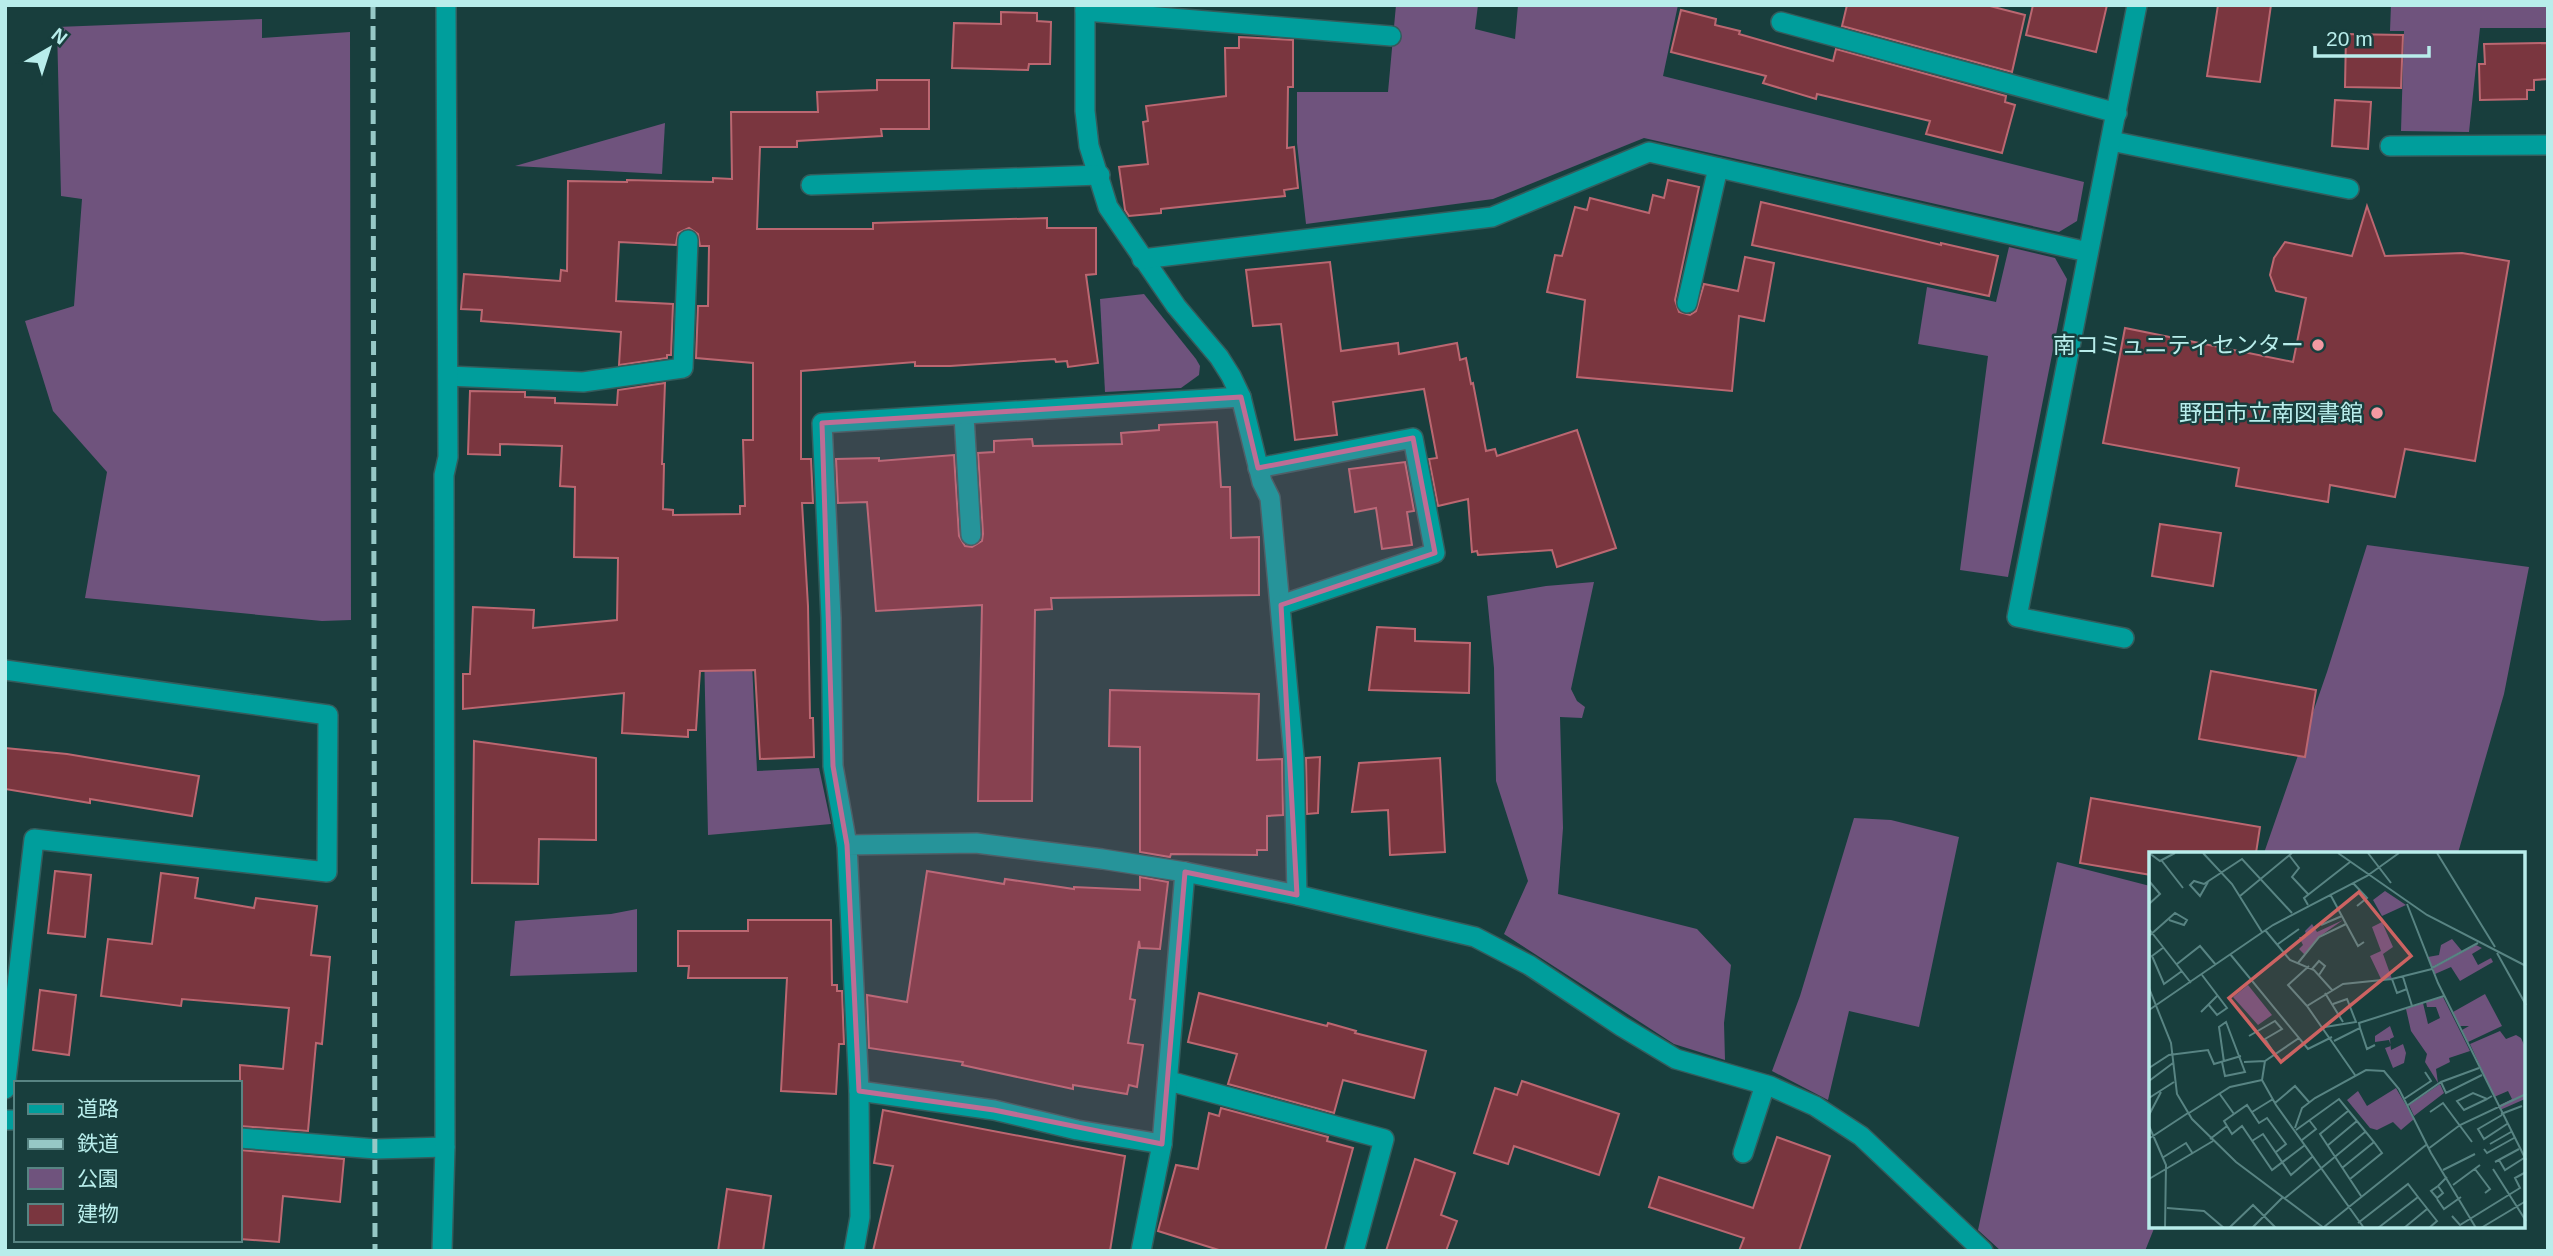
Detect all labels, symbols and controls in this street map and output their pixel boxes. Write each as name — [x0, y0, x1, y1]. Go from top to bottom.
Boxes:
north arrow — [14, 14, 84, 84]
scale bar — [2315, 14, 2429, 58]
text: N — [47, 24, 71, 49]
text: 20 m — [2326, 27, 2373, 50]
place label: 南コミュニティセンター — [2052, 332, 2304, 358]
marker: 南コミュニティセンター — [2310, 337, 2326, 353]
place label: 野田市立南図書館 — [2179, 400, 2363, 426]
marker: 野田市立南図書館 — [2369, 405, 2385, 421]
inset map — [2149, 852, 2525, 1228]
legend — [14, 1081, 242, 1242]
text: 道路 — [77, 1097, 119, 1120]
text: 鉄道 — [77, 1132, 119, 1155]
text: 公園 — [77, 1167, 119, 1190]
text: 建物 — [77, 1202, 119, 1225]

